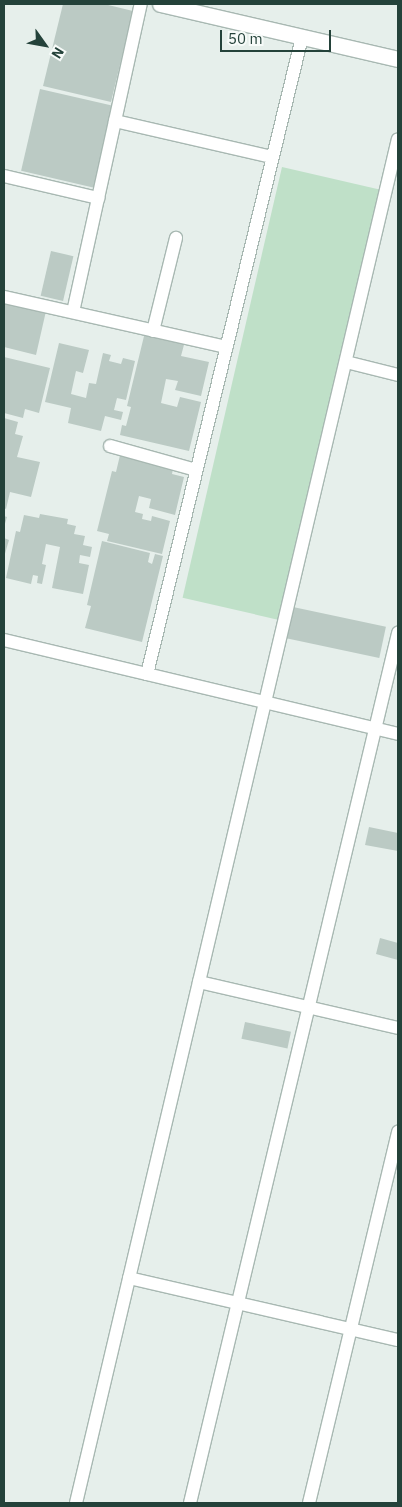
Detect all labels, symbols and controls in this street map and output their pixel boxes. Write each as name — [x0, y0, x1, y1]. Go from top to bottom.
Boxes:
north arrow — [20, 20, 70, 70]
scale bar — [222, 20, 333, 52]
text: 50 m — [228, 29, 263, 48]
text: N — [47, 44, 68, 62]

